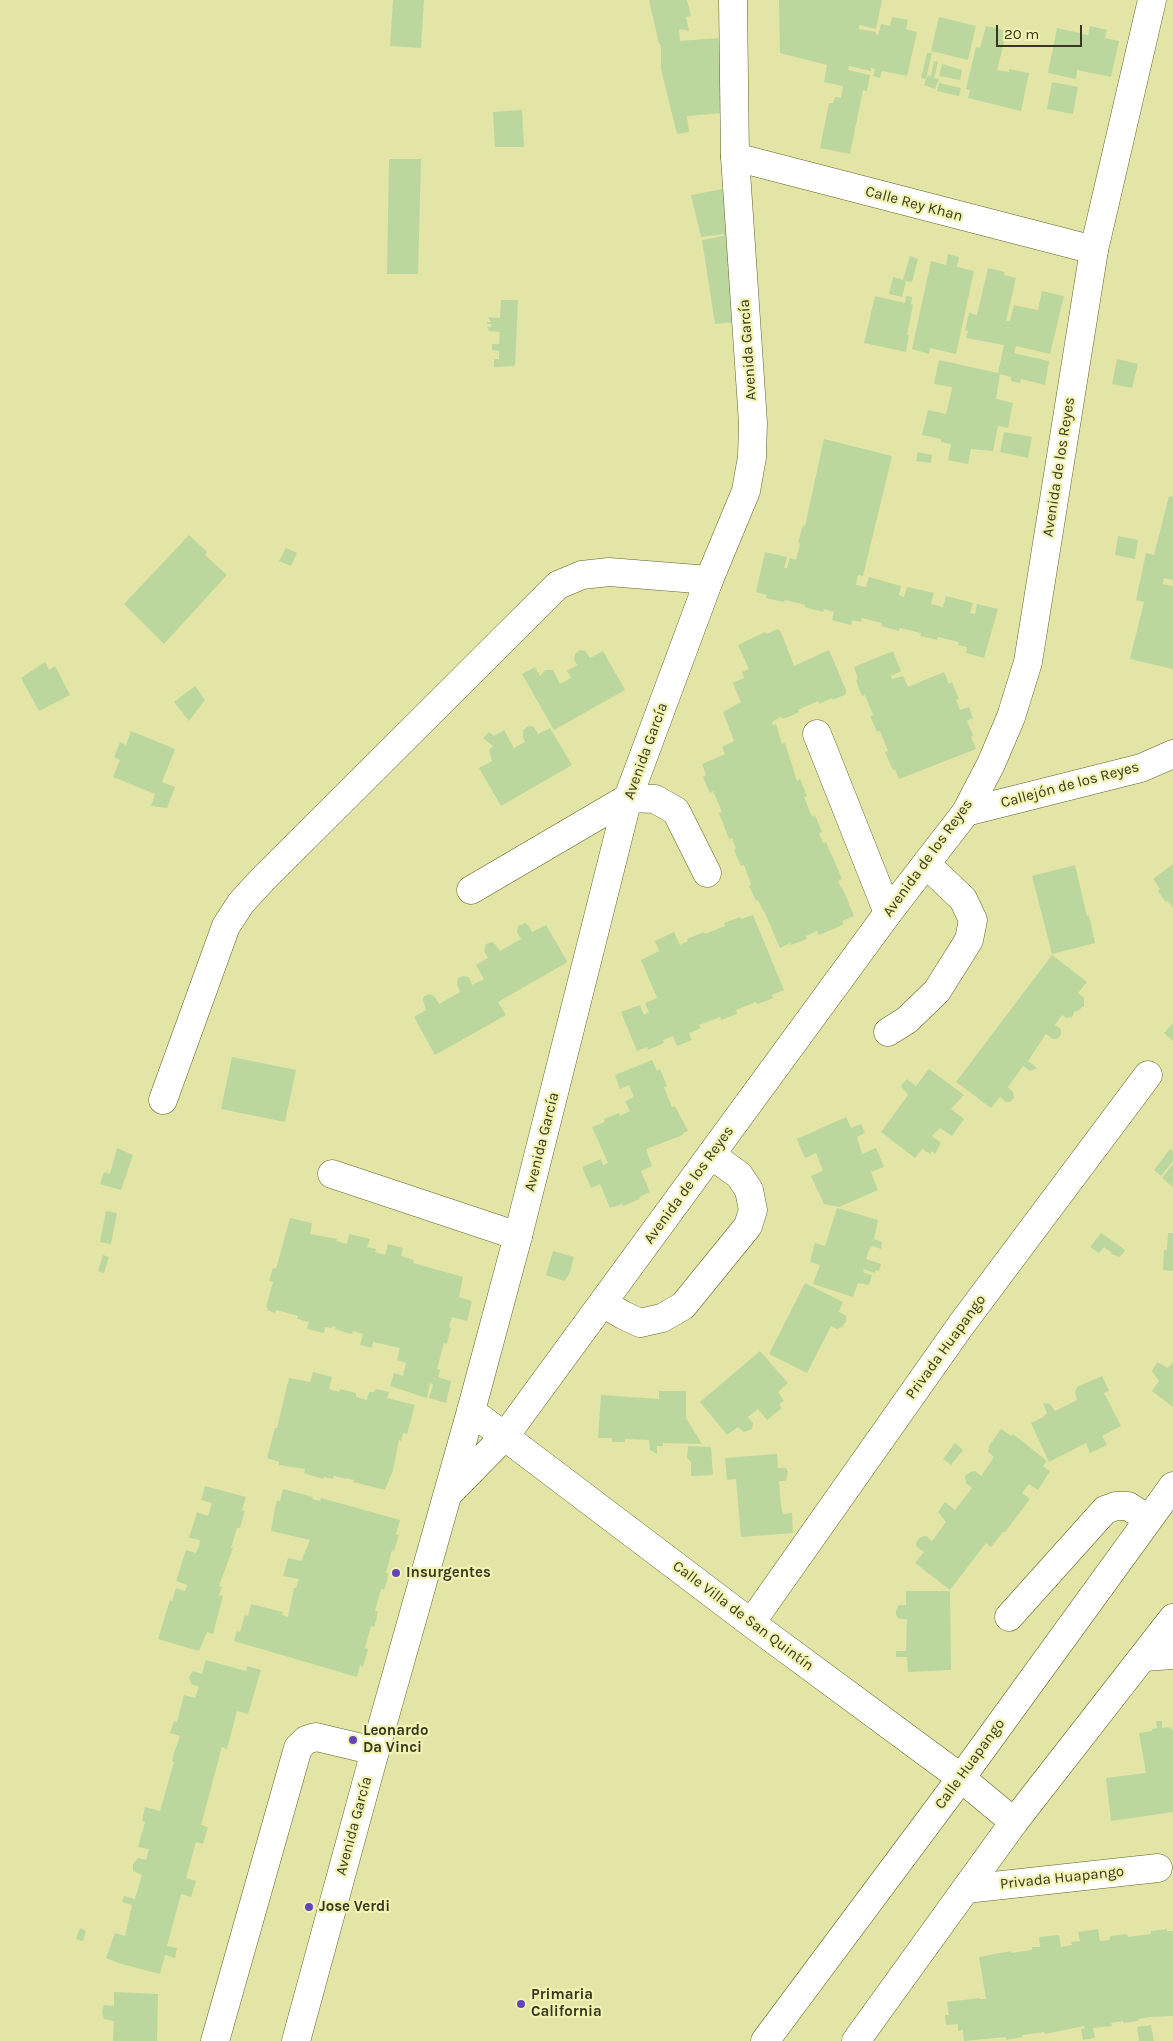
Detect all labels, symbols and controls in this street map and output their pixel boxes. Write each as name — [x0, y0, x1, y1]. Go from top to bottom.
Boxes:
scale bar — [998, 15, 1084, 47]
text: 20 m — [1004, 25, 1039, 43]
street label: Calle Rey Khan — [863, 182, 965, 226]
street label: Avenida García — [735, 299, 761, 401]
street label: Avenida de los Reyes — [1039, 396, 1079, 538]
street label: Avenida García — [620, 700, 672, 802]
street label: Callejón de los Reyes — [999, 758, 1141, 812]
street label: Avenida de los Reyes — [879, 796, 977, 920]
street label: Avenida García — [521, 1091, 563, 1193]
street label: Avenida de los Reyes — [640, 1123, 738, 1247]
street label: Privada Huapango — [902, 1291, 990, 1403]
street label: Calle Villa de San Quintín — [669, 1557, 817, 1675]
place label: Insurgentes — [406, 1564, 491, 1582]
marker: Insurgentes — [390, 1567, 402, 1579]
street label: Calle Huapango — [931, 1715, 1009, 1813]
place label: Leonardo Da Vinci — [363, 1722, 429, 1757]
marker: Leonardo Da Vinci — [347, 1734, 359, 1746]
street label: Avenida García — [332, 1775, 376, 1877]
street label: Privada Huapango — [999, 1863, 1125, 1893]
place label: Jose Verdi — [319, 1898, 390, 1916]
marker: Jose Verdi — [303, 1901, 315, 1913]
place label: Primaria California — [531, 1986, 602, 2021]
marker: Primaria California — [515, 1998, 527, 2010]

